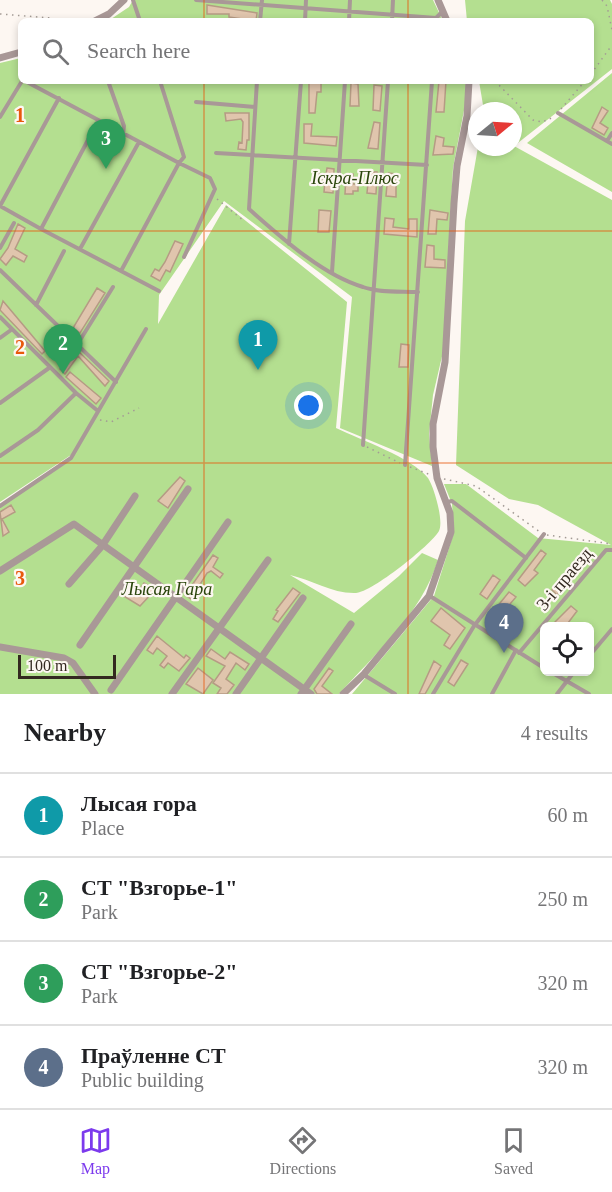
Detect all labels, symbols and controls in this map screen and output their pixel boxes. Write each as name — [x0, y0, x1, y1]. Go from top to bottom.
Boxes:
search box — [18, 18, 594, 84]
icon: search — [39, 35, 72, 68]
text: Search here — [87, 38, 190, 63]
north arrow — [468, 102, 522, 156]
text: 1 — [15, 104, 25, 126]
pin: 3 — [86, 120, 126, 169]
park label: Іскра-Плюс — [310, 168, 399, 188]
pin: 1 — [238, 320, 278, 370]
pin: 2 — [44, 324, 82, 374]
text: 2 — [15, 336, 25, 358]
your location — [294, 391, 323, 420]
street label: 3-і праезд — [532, 544, 596, 614]
text: 3 — [15, 567, 25, 589]
park label: Лысая Гара — [121, 579, 212, 599]
pin: 4 — [484, 604, 524, 653]
map controls — [540, 622, 594, 676]
button: locate — [540, 622, 594, 676]
scale bar — [18, 652, 116, 680]
text: 100 m — [27, 657, 67, 674]
text: Nearby — [24, 718, 106, 747]
text: 4 results — [521, 722, 588, 744]
text: Лысая гора — [81, 791, 197, 816]
text: 1 — [39, 804, 49, 826]
text: 60 m — [547, 804, 588, 826]
text: Place — [81, 817, 124, 839]
text: СТ "Взгорье-1" — [81, 875, 237, 900]
text: 2 — [39, 888, 49, 910]
text: 250 m — [537, 888, 588, 910]
text: Park — [81, 901, 118, 923]
text: СТ "Взгорье-2" — [81, 959, 237, 984]
text: 3 — [39, 972, 49, 994]
text: 320 m — [537, 972, 588, 994]
text: Park — [81, 985, 118, 1007]
text: Праўленне СТ — [81, 1043, 226, 1068]
text: 4 — [39, 1056, 49, 1078]
text: 320 m — [537, 1056, 588, 1078]
text: Public building — [81, 1069, 204, 1091]
tab: Map — [79, 1124, 112, 1178]
tab: Directions — [270, 1124, 336, 1178]
tab: Saved — [494, 1124, 533, 1178]

